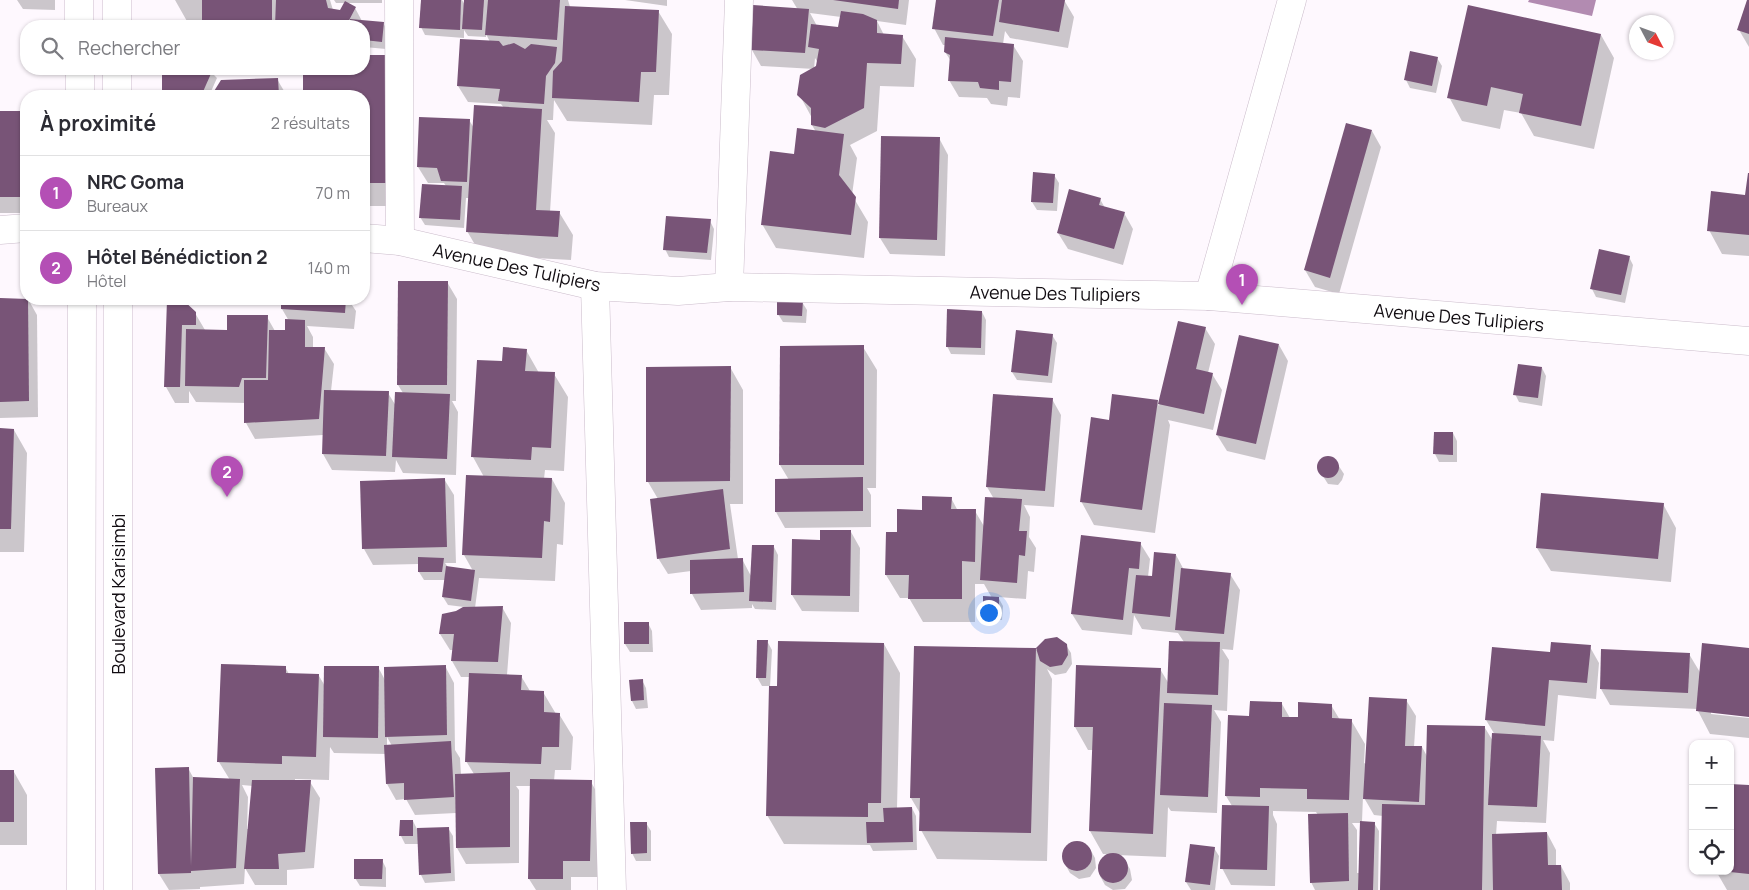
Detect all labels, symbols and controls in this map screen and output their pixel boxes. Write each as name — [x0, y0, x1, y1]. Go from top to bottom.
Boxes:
north arrow — [1629, 15, 1674, 60]
search box — [20, 20, 370, 75]
icon: search — [38, 34, 66, 62]
text: Rechercher — [78, 35, 180, 61]
text: À proximité — [40, 109, 156, 137]
text: 2 résultats — [271, 112, 350, 134]
text: NRC Goma — [87, 169, 184, 195]
text: 1 — [52, 182, 60, 204]
text: 70 m — [315, 182, 350, 204]
text: Bureaux — [87, 195, 148, 217]
street label: Avenue Des Tulipiers — [431, 238, 603, 296]
text: Hôtel Bénédiction 2 — [87, 244, 267, 270]
text: 2 — [51, 257, 61, 279]
text: 140 m — [308, 257, 350, 279]
pin: 1 — [1226, 264, 1258, 305]
text: Hôtel — [87, 270, 127, 292]
street label: Avenue Des Tulipiers — [969, 280, 1141, 306]
street label: Avenue Des Tulipiers — [1373, 298, 1545, 336]
pin: 2 — [211, 456, 243, 497]
street label: Boulevard Karisimbi — [106, 513, 130, 675]
your location — [976, 600, 1002, 626]
map controls — [1689, 740, 1734, 875]
button: + — [1689, 740, 1734, 785]
button: − — [1689, 785, 1734, 830]
button: locate — [1689, 830, 1734, 875]

